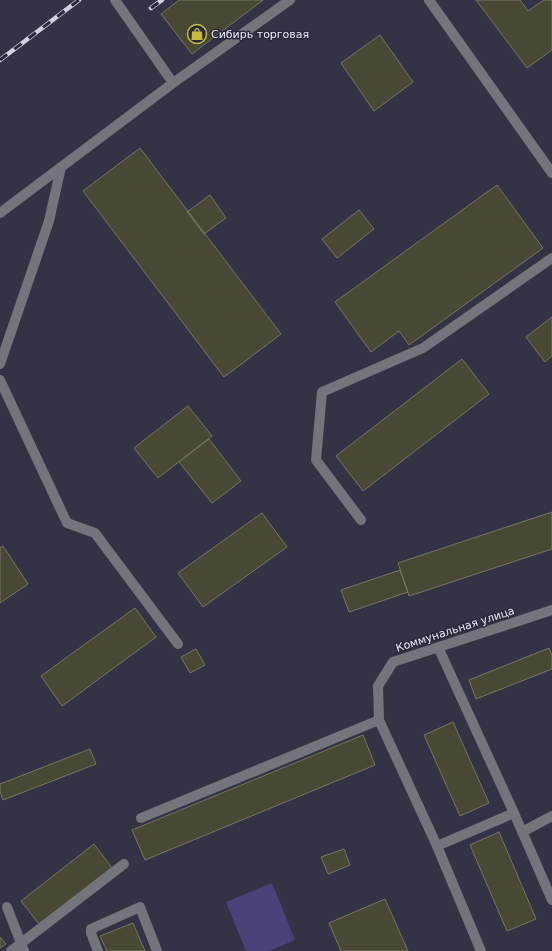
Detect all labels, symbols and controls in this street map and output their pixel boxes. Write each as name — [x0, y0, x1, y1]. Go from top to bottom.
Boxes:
shop icon: Сибирь торговая — [186, 23, 208, 45]
place label: Сибирь торговая — [211, 28, 309, 41]
street label: Коммунальная улица — [394, 604, 516, 655]

